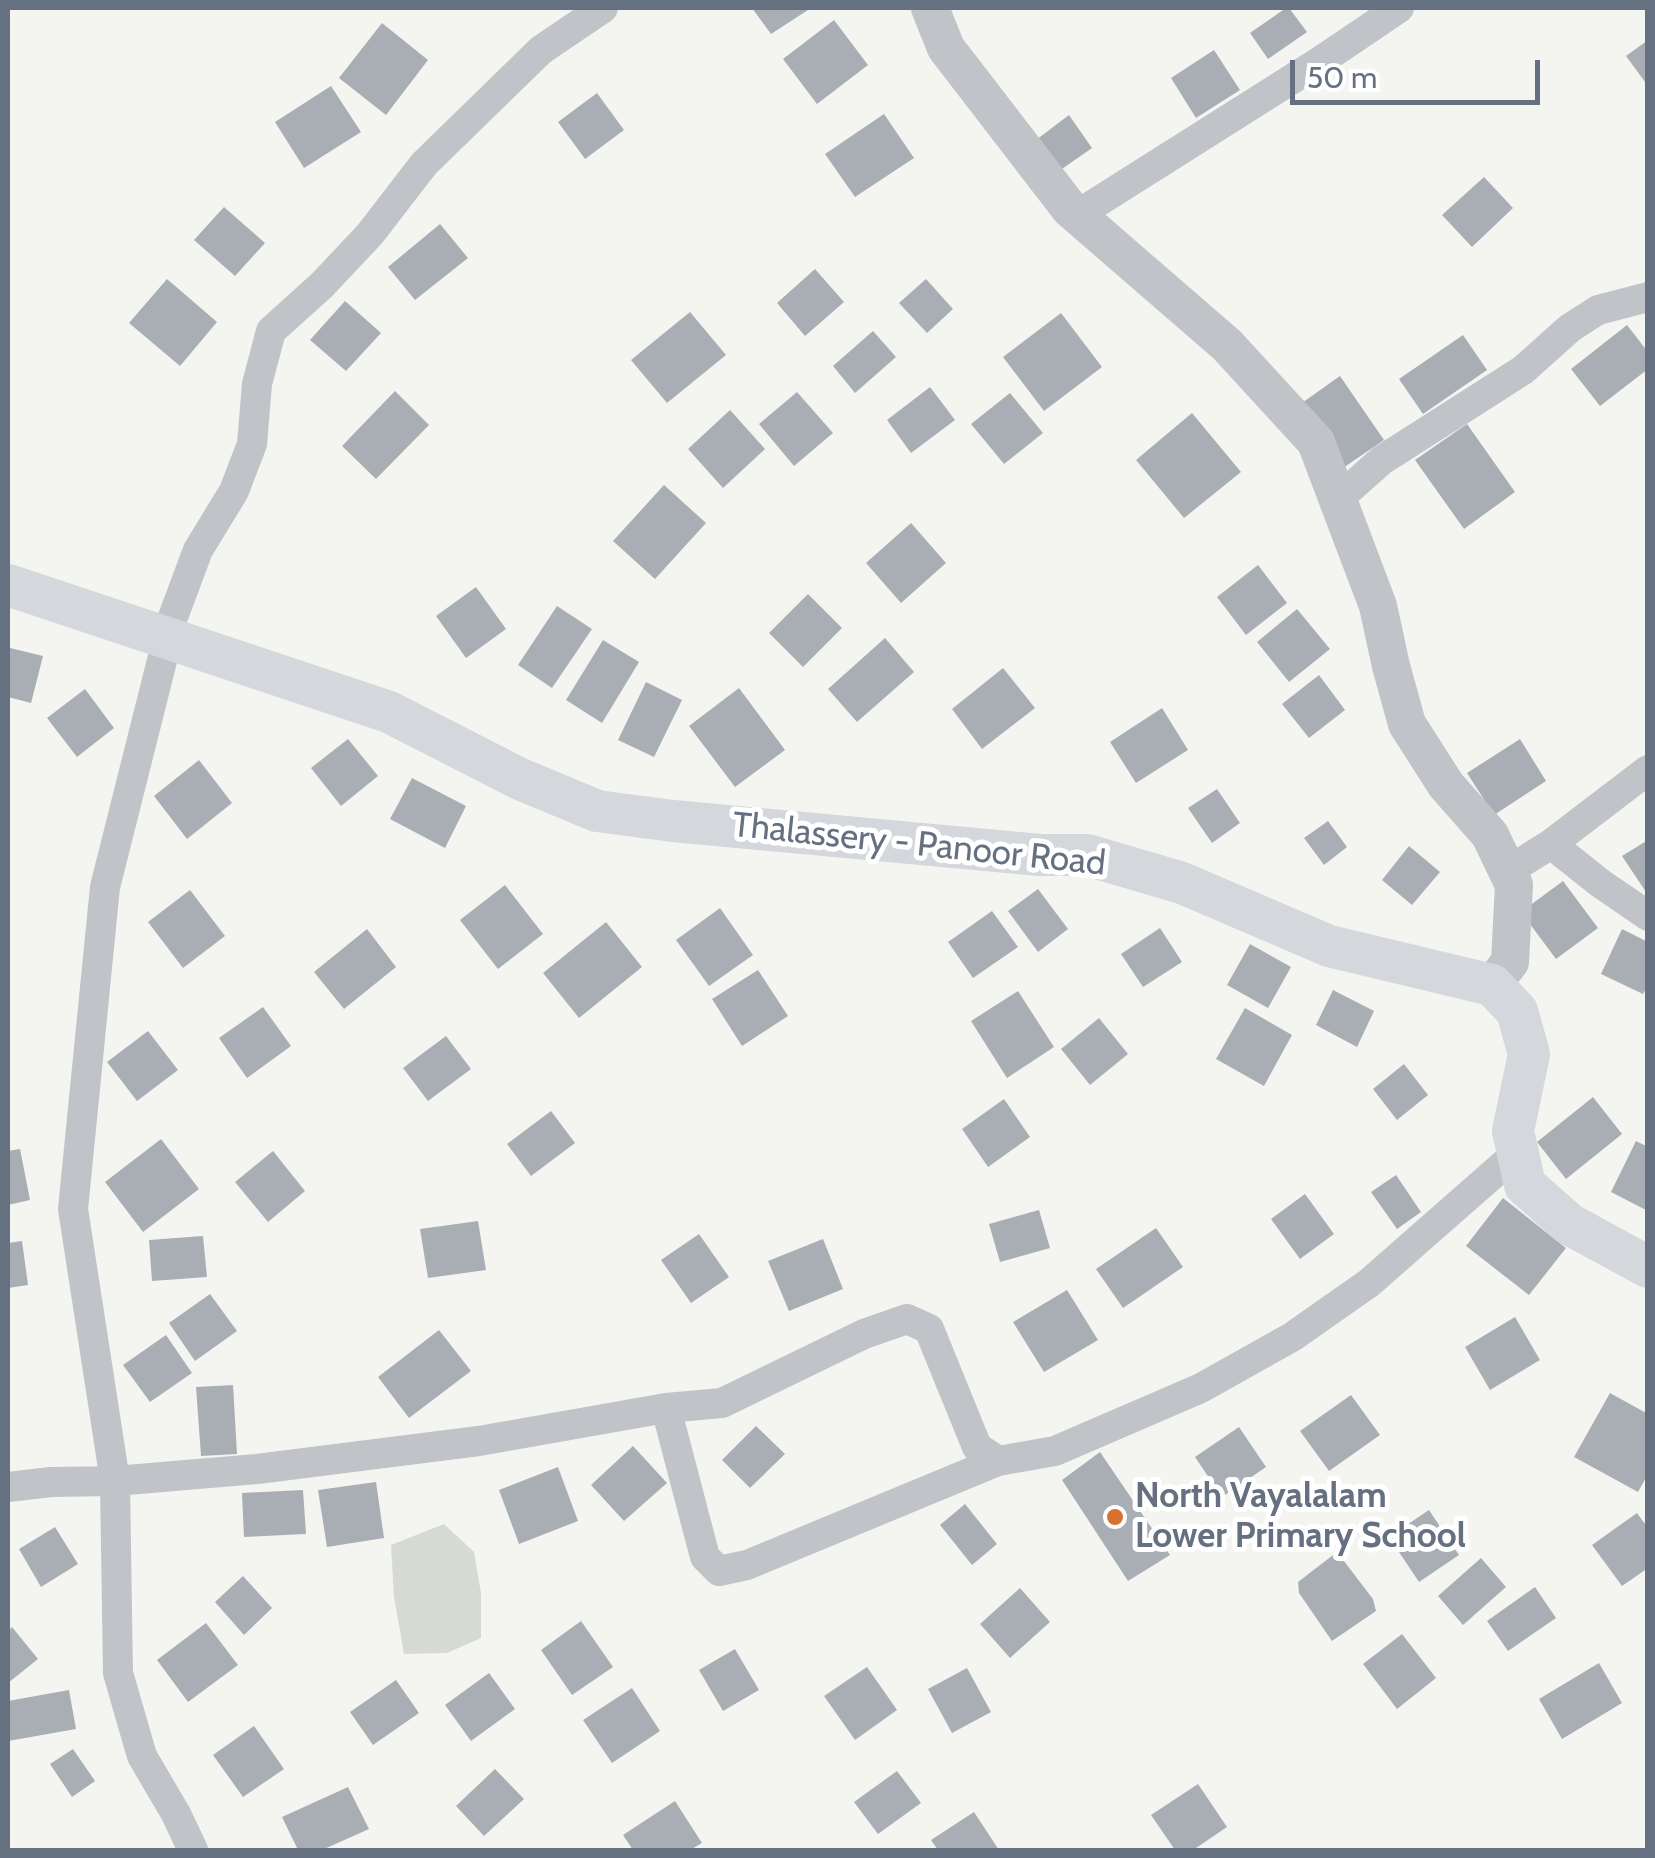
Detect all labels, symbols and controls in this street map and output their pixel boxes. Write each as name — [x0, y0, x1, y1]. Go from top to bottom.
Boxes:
scale bar — [1295, 40, 1545, 102]
text: 50 m — [1307, 59, 1377, 96]
street label: Thalassery - Panoor Road — [730, 805, 1108, 885]
place label: North Vayalalam Lower Primary School — [1135, 1476, 1466, 1558]
marker: North Vayalalam Lower Primary School — [1104, 1506, 1126, 1528]

